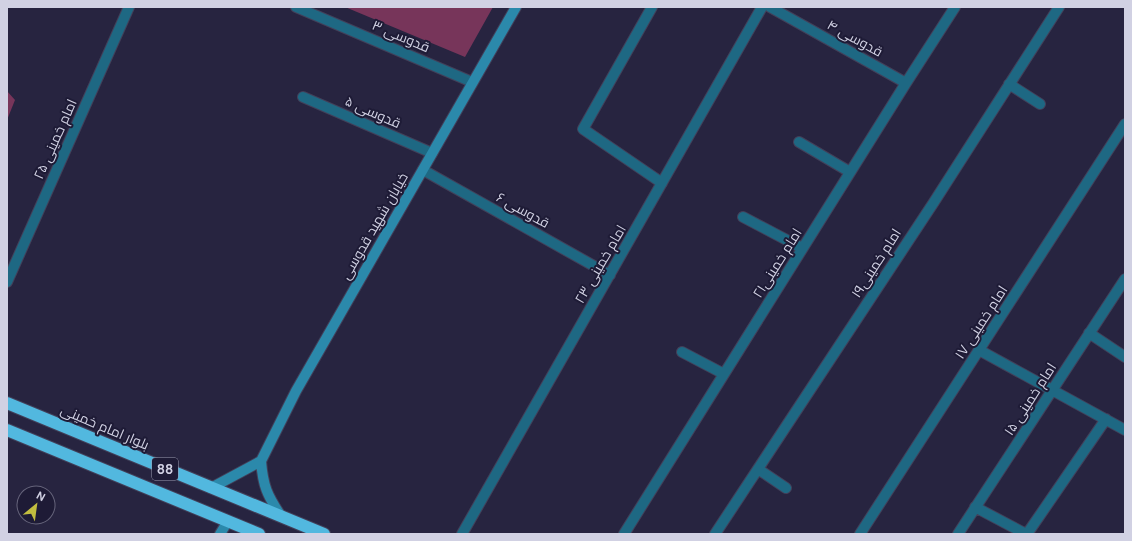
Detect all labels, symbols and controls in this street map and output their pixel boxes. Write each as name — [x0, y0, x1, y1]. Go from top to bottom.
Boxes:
street label: قدوسی ۴ — [824, 15, 886, 61]
street label: قدوسی ۳ — [370, 16, 432, 56]
street label: قدوسی ۵ — [342, 92, 404, 132]
street label: امام خمینی ۲۵ — [29, 96, 82, 182]
street label: خیابان شهید قدوسی — [336, 169, 412, 283]
street label: قدوسی ۶ — [493, 188, 553, 232]
street label: امام خمینی ۲۳ — [570, 221, 631, 307]
street label: امام خمینی۲۱ — [748, 225, 806, 302]
street label: امام خمینی۱۹ — [847, 225, 906, 301]
street label: امام خمینی ۱۷ — [951, 282, 1012, 363]
street label: امام خمینی ۱۵ — [1000, 359, 1061, 439]
street label: بلوار امام خمینی — [58, 400, 152, 455]
road number: 88 — [152, 458, 178, 480]
north arrow — [16, 485, 56, 525]
text: N — [34, 488, 48, 504]

